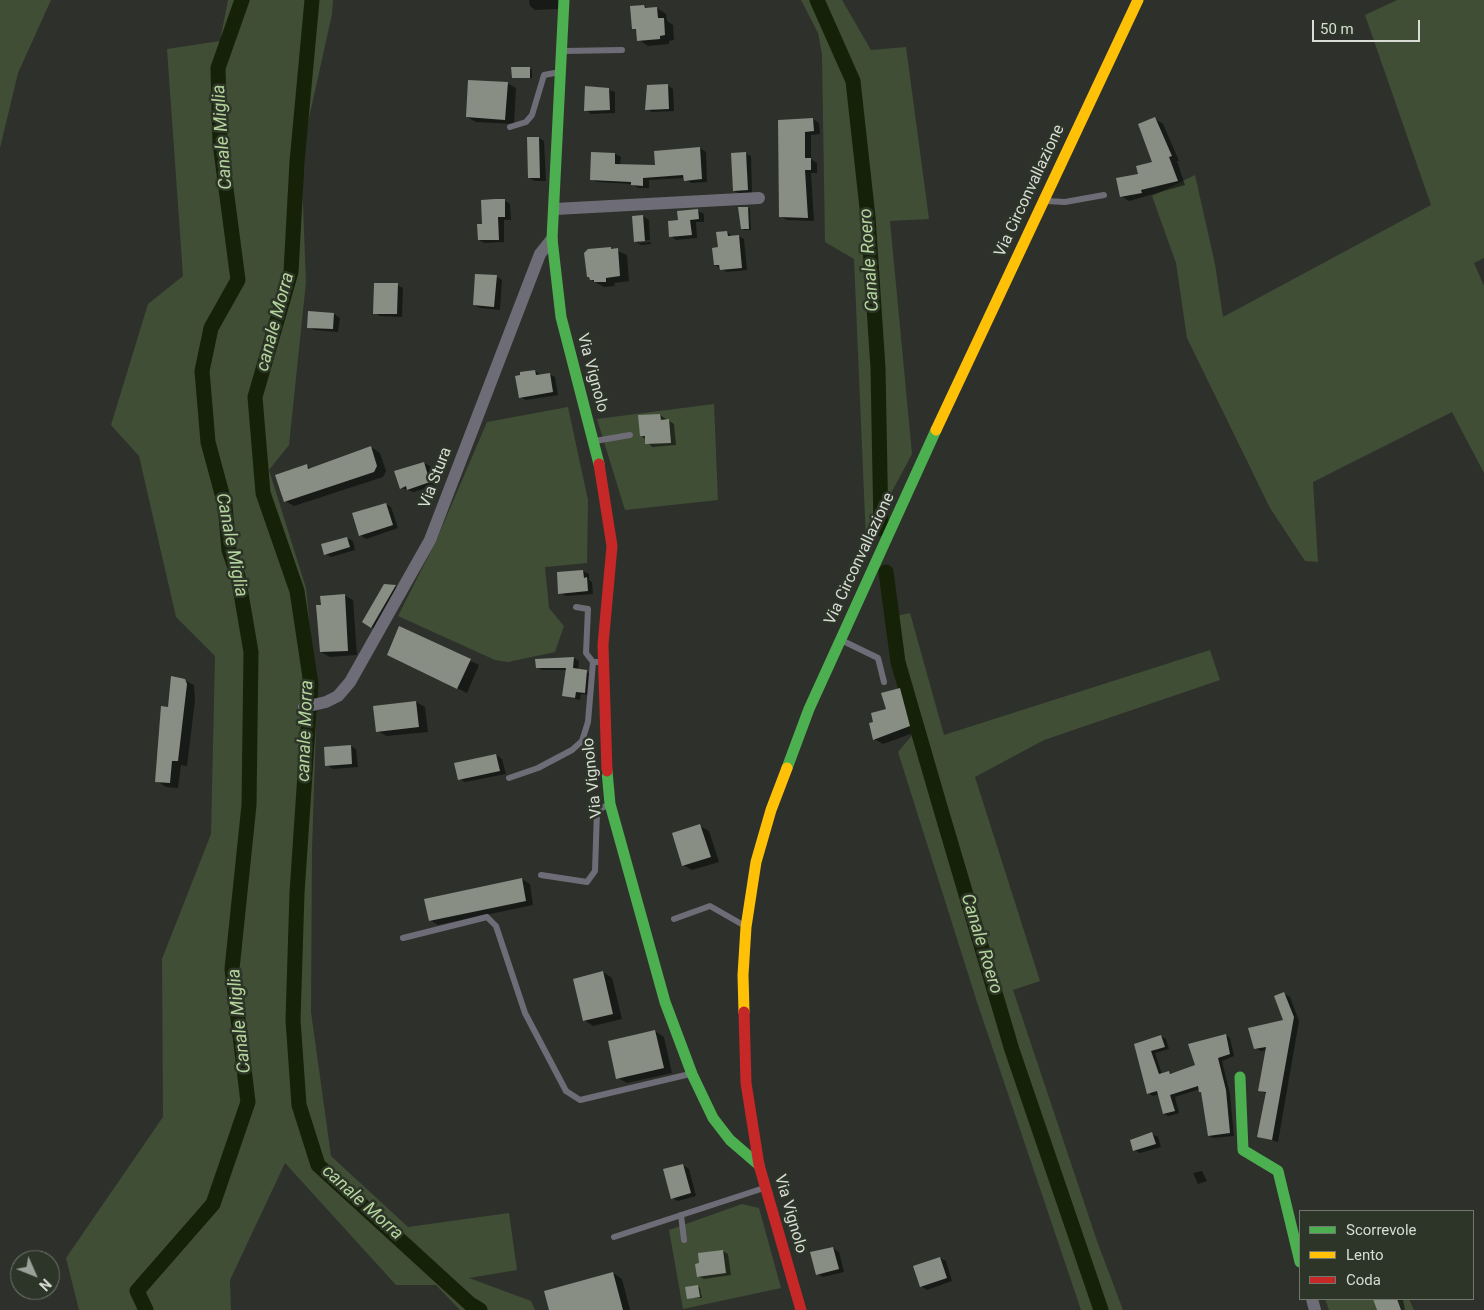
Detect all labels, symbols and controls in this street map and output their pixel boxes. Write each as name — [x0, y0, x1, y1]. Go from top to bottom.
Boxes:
scale bar — [1314, 10, 1422, 42]
text: 50 m — [1320, 20, 1354, 38]
water label: Canale Miglia — [209, 84, 237, 190]
street label: Via Circonvallazione — [991, 122, 1069, 260]
water label: Canale Roero — [856, 208, 884, 312]
water label: canale Morra — [252, 270, 300, 374]
street label: Via Vignolo — [572, 331, 612, 415]
street label: Via Stura — [416, 445, 456, 511]
street label: Via Circonvallazione — [821, 490, 899, 628]
water label: Canale Miglia — [210, 491, 252, 599]
water label: canale Morra — [293, 680, 319, 782]
street label: Via Vignolo — [579, 737, 607, 819]
water label: Canale Roero — [956, 891, 1006, 997]
water label: Canale Miglia — [224, 968, 256, 1074]
water label: canale Morra — [317, 1161, 407, 1245]
street label: Via Vignolo — [770, 1173, 810, 1255]
legend — [1299, 1210, 1474, 1300]
text: Scorrevole — [1346, 1221, 1417, 1239]
text: Lento — [1346, 1246, 1384, 1264]
north arrow — [10, 1250, 60, 1300]
text: Coda — [1346, 1271, 1381, 1289]
text: N — [36, 1276, 54, 1294]

